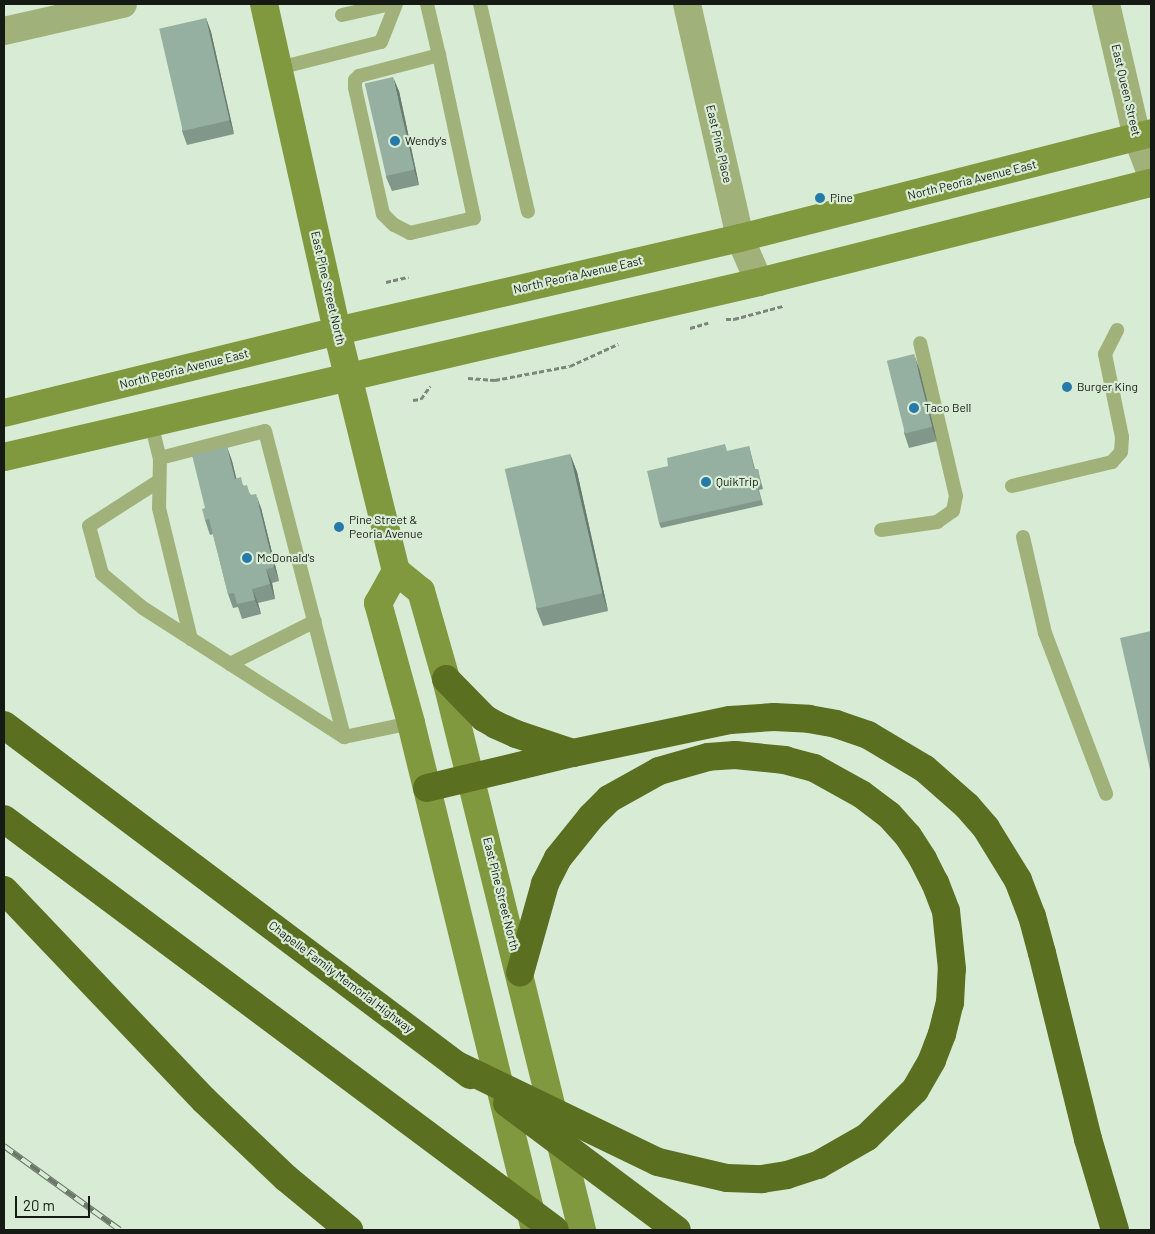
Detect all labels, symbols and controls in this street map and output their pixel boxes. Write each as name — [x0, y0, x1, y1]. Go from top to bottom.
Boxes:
street label: East Queen Street — [1108, 43, 1144, 137]
street label: East Pine Place — [703, 103, 735, 185]
place label: Wendy's — [405, 134, 447, 148]
marker: Wendy's — [389, 135, 401, 147]
street label: North Peoria Avenue East — [906, 157, 1038, 203]
place label: Pine — [830, 191, 853, 205]
marker: Pine — [814, 192, 826, 204]
street label: East Pine Street North — [308, 230, 348, 346]
street label: North Peoria Avenue East — [512, 253, 644, 297]
street label: North Peoria Avenue East — [118, 346, 250, 392]
place label: Burger King — [1077, 380, 1138, 394]
marker: Burger King — [1061, 381, 1073, 393]
place label: Taco Bell — [924, 401, 971, 415]
marker: Taco Bell — [908, 402, 920, 414]
place label: QuikTrip — [716, 475, 759, 489]
marker: QuikTrip — [700, 476, 712, 488]
place label: Pine Street & Peoria Avenue — [349, 513, 423, 541]
marker: Pine Street & Peoria Avenue — [333, 521, 345, 533]
place label: McDonald's — [257, 551, 315, 565]
marker: McDonald's — [241, 552, 253, 564]
street label: East Pine Street North — [480, 836, 522, 952]
street label: Chapelle Family Memorial Highway — [266, 918, 416, 1036]
scale bar — [18, 1186, 92, 1218]
text: 20 m — [23, 1196, 55, 1214]

